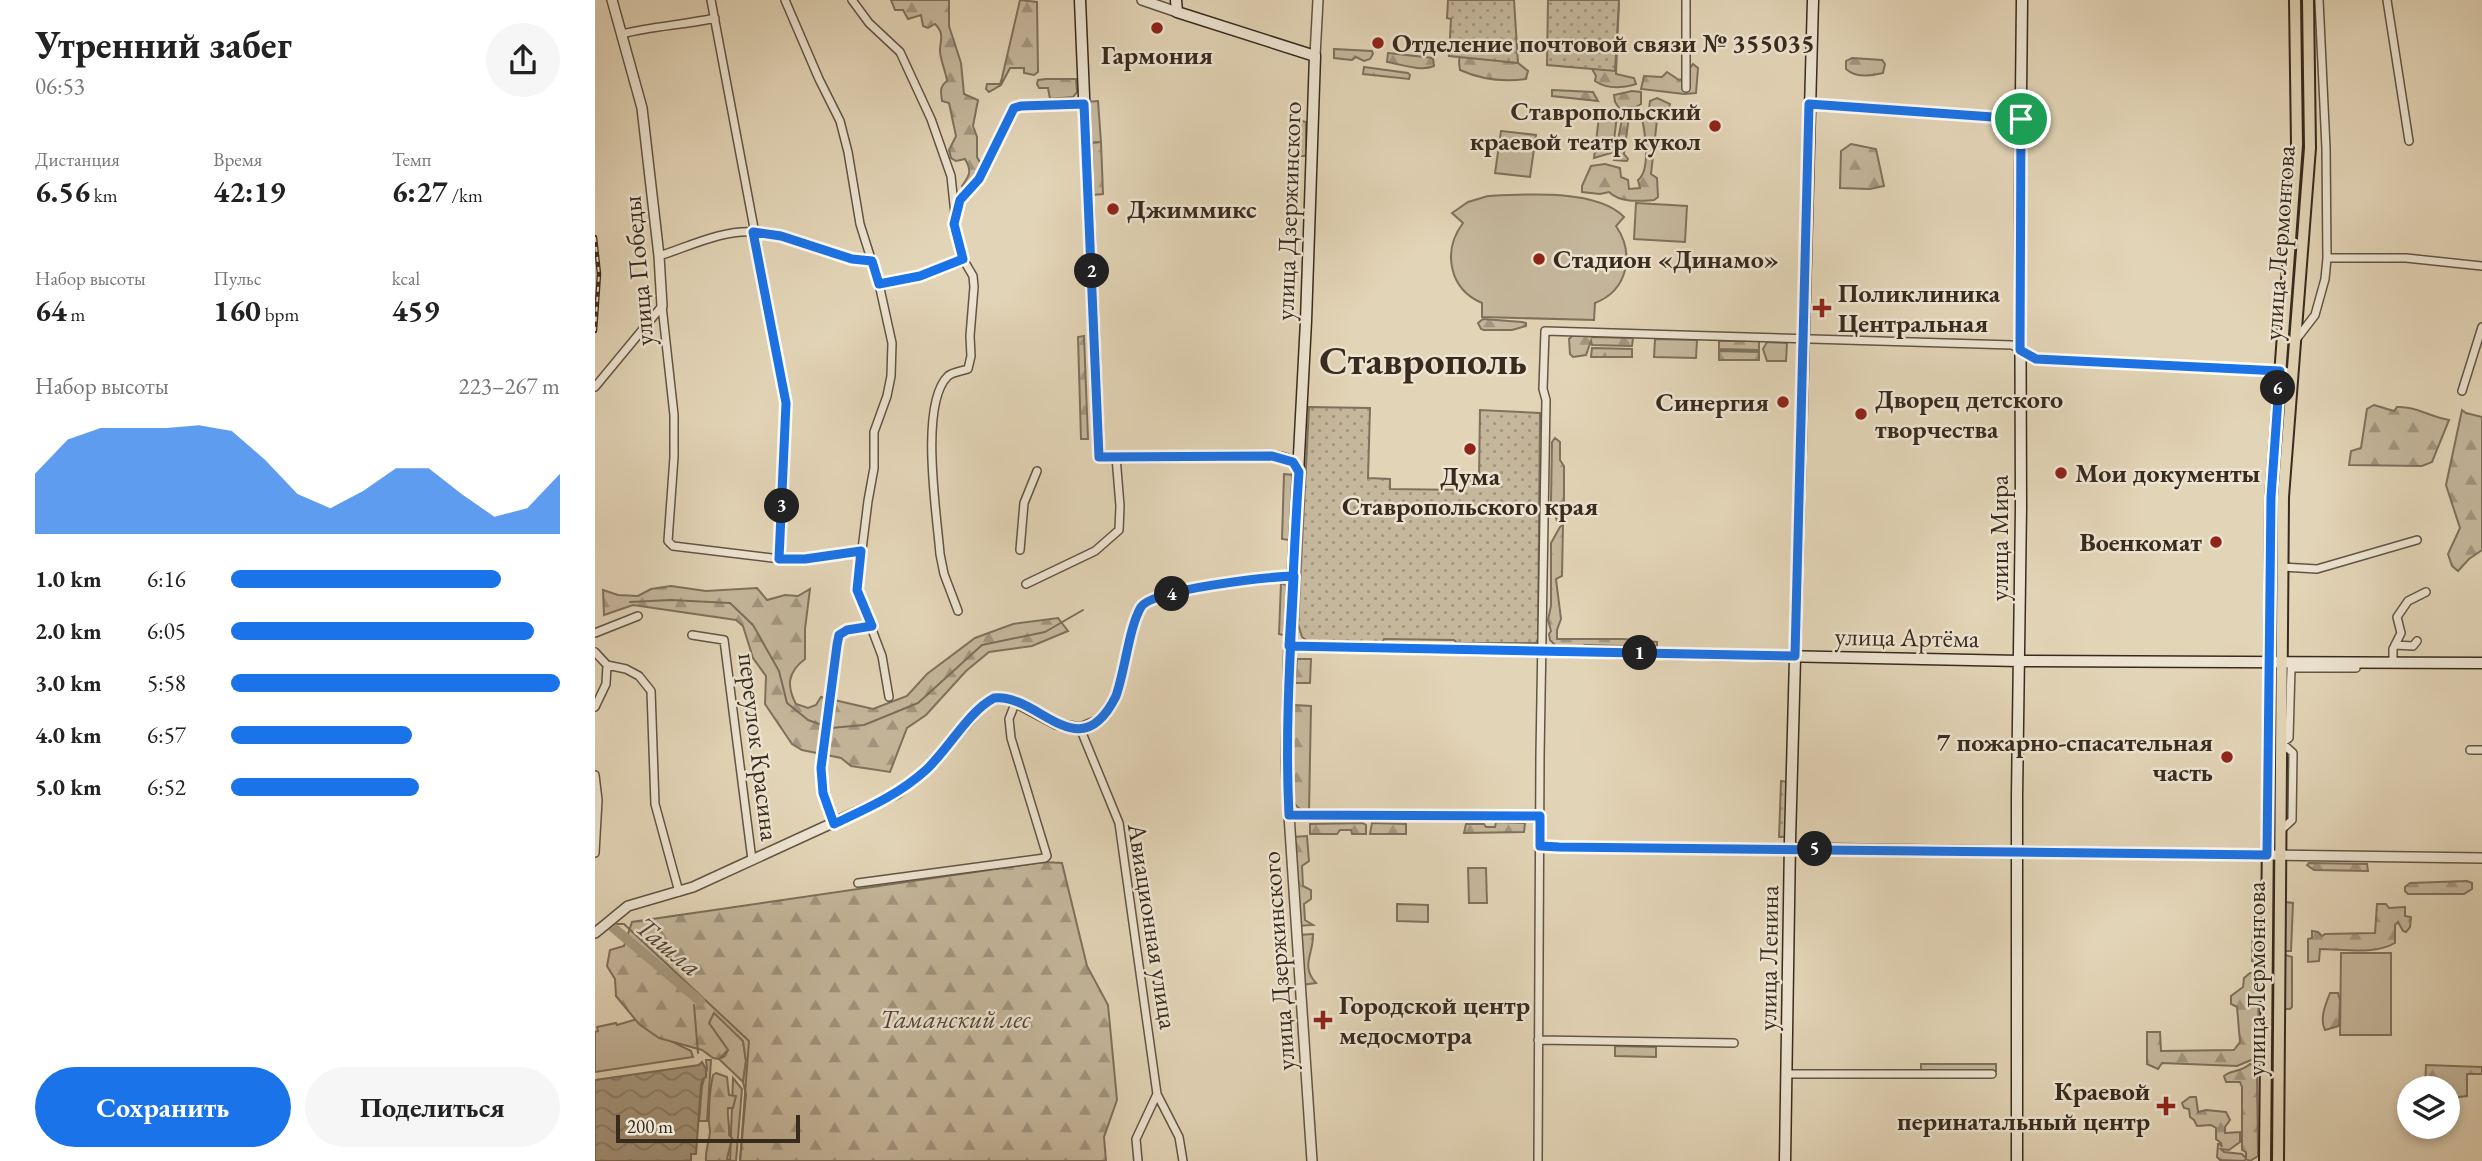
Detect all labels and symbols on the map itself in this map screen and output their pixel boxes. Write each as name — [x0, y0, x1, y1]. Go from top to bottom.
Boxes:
marker: Гармония — [1149, 20, 1165, 36]
place label: Отделение почтовой связи № 355035 — [1392, 26, 1815, 60]
marker: Отделение почтовой связи № 355035 — [1370, 35, 1386, 51]
place label: Гармония — [1101, 38, 1213, 72]
pin — [1991, 89, 2051, 149]
place label: Ставропольский краевой театр кукол — [1470, 94, 1701, 158]
street label: улица Дзержинского — [1267, 101, 1309, 321]
marker: Ставропольский краевой театр кукол — [1707, 118, 1723, 134]
street label: улица Лермонтова — [2255, 144, 2303, 342]
place label: Джиммикс — [1127, 192, 1257, 226]
street label: улица Победы — [614, 194, 661, 347]
marker: Джиммикс — [1105, 201, 1121, 217]
place label: Стадион «Динамо» — [1553, 242, 1779, 276]
marker: Стадион «Динамо» — [1531, 251, 1547, 267]
pin: 2 — [1075, 254, 1109, 288]
place label: Поликлиника Центральная — [1838, 276, 2001, 340]
marker: Поликлиника Центральная — [1812, 298, 1832, 318]
district label: Ставрополь — [1319, 334, 1527, 386]
pin: 6 — [2261, 370, 2295, 406]
place label: Дворец детского творчества — [1875, 382, 2063, 446]
place label: Синергия — [1656, 385, 1769, 419]
marker: Синергия — [1775, 394, 1791, 410]
marker: Дворец детского творчества — [1853, 406, 1869, 422]
marker: Дума Ставропольского края — [1462, 441, 1478, 457]
place label: Мои документы — [2075, 456, 2261, 490]
place label: Дума Ставропольского края — [1342, 459, 1598, 523]
marker: Мои документы — [2053, 465, 2069, 481]
street label: улица Мира — [1982, 474, 2016, 601]
pin: 3 — [765, 489, 799, 524]
place label: Военкомат — [2079, 525, 2202, 559]
marker: Военкомат — [2208, 534, 2224, 550]
pin: 4 — [1155, 576, 1189, 612]
street label: улица Артёма — [1834, 619, 1980, 655]
pin: 1 — [1623, 636, 1657, 670]
street label: переулок Красина — [731, 651, 787, 843]
place label: 7 пожарно-спасательная часть — [1937, 725, 2213, 789]
marker: 7 пожарно-спасательная часть — [2219, 749, 2235, 765]
street label: Авиационная улица — [1120, 820, 1186, 1032]
pin: 5 — [1797, 832, 1833, 866]
street label: улица Дзержинского — [1253, 850, 1303, 1072]
street label: улица Лермонтова — [2239, 881, 2273, 1077]
street label: улица Ленина — [1750, 884, 1786, 1031]
water label: Ташла — [628, 908, 710, 984]
place label: Городской центр медосмотра — [1339, 988, 1530, 1052]
park label: Таманский лес — [880, 1002, 1031, 1036]
marker: Городской центр медосмотра — [1313, 1010, 1333, 1030]
place label: Краевой перинатальный центр — [1897, 1074, 2150, 1138]
marker: Краевой перинатальный центр — [2156, 1096, 2176, 1116]
scale bar — [616, 1112, 800, 1144]

